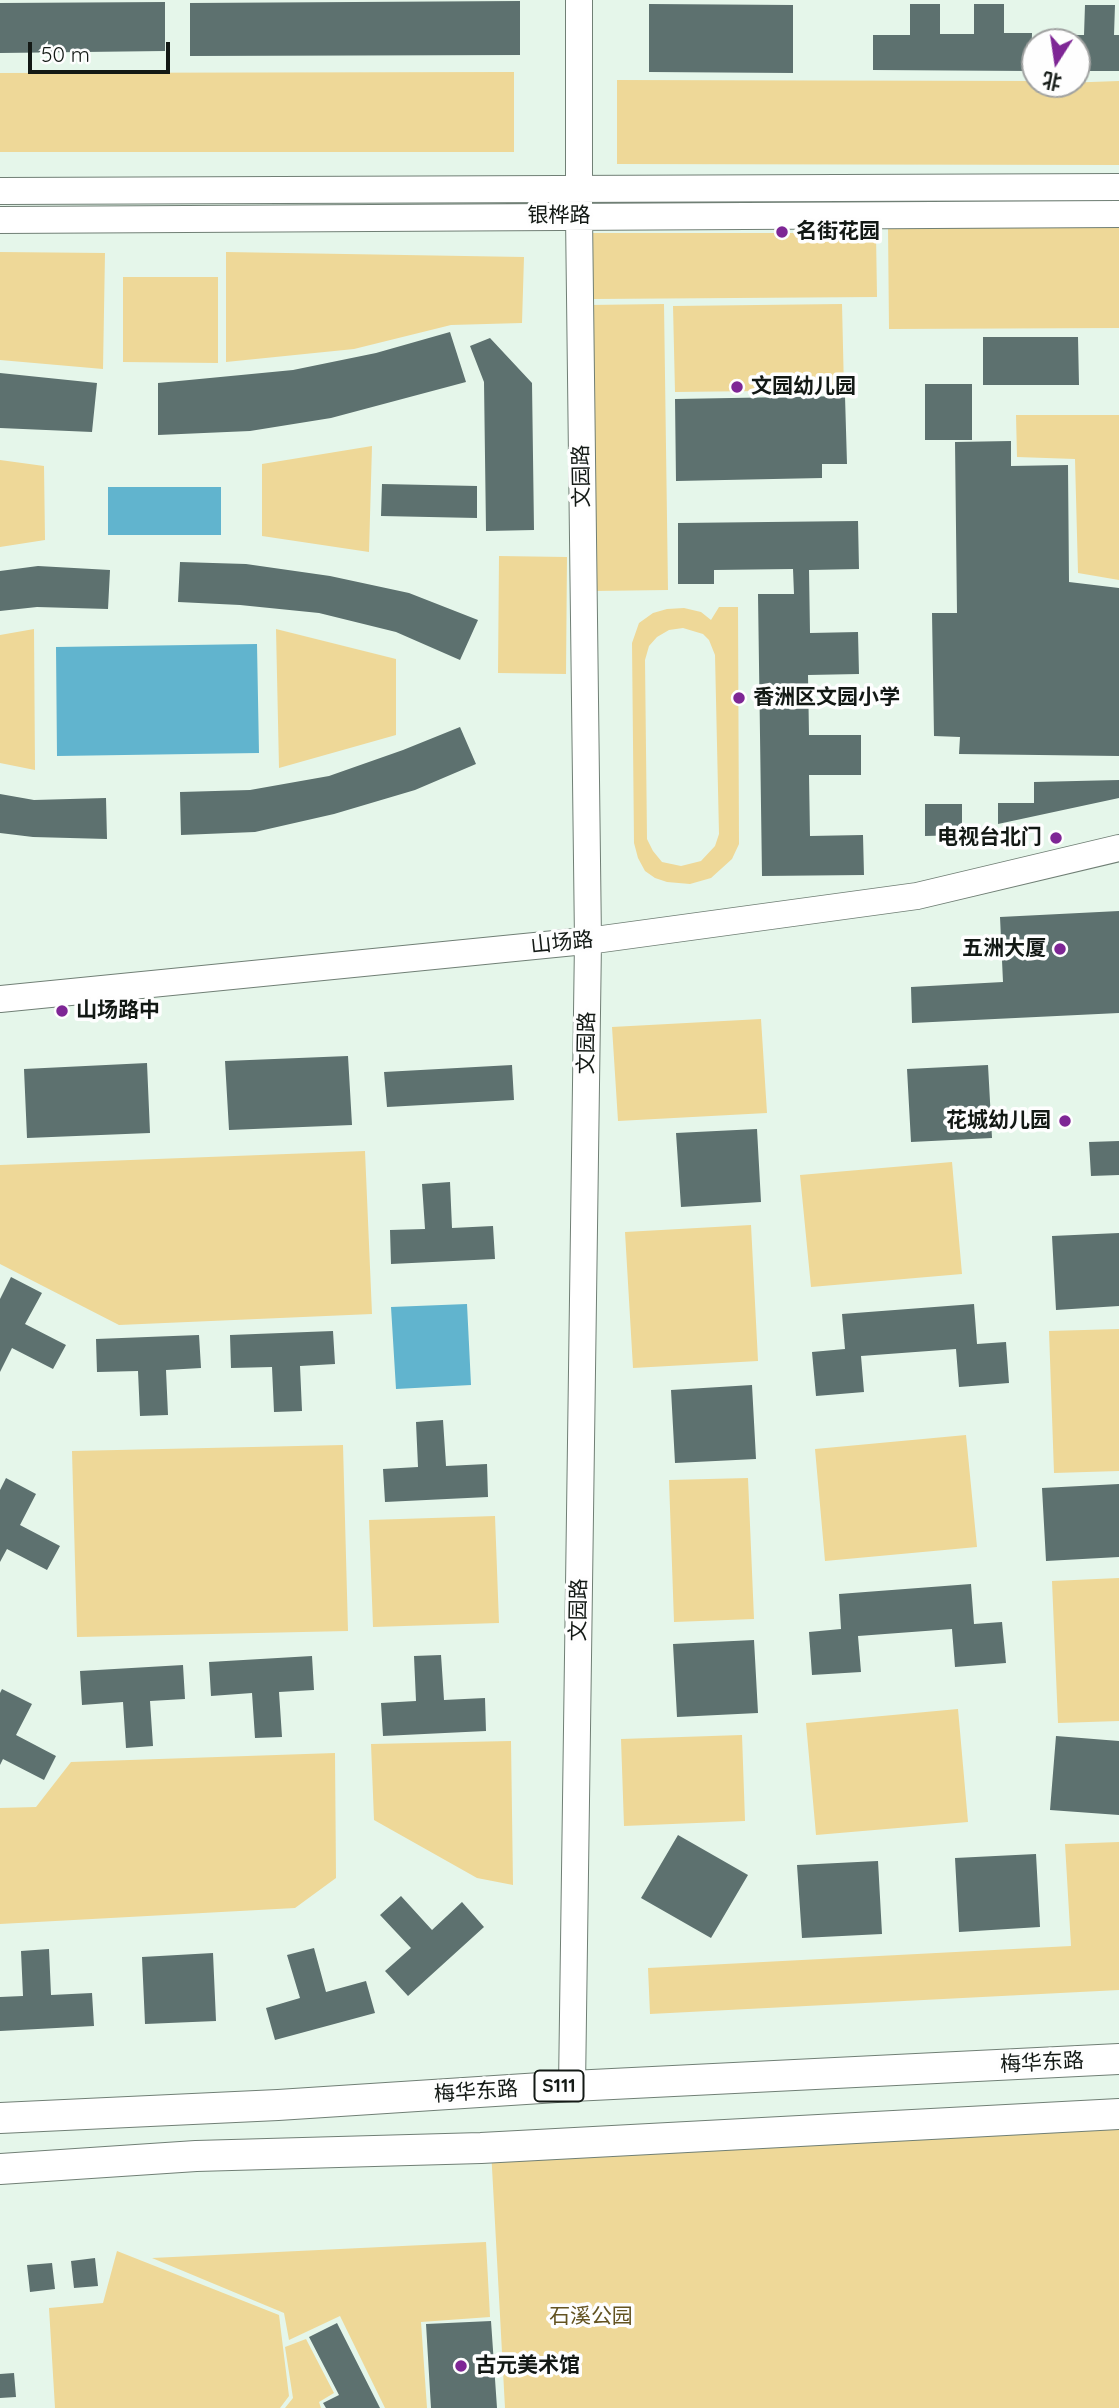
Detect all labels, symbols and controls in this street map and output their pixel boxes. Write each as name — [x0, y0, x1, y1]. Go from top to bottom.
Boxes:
scale bar — [32, 28, 173, 72]
north arrow — [1021, 28, 1091, 98]
text: 50 m — [41, 41, 90, 67]
text: 北 — [1040, 68, 1064, 95]
street label: 银桦路 — [528, 203, 590, 229]
place label: 名街花园 — [796, 219, 880, 245]
marker: 名街花园 — [774, 224, 790, 240]
place label: 文园幼儿园 — [751, 374, 856, 400]
marker: 文园幼儿园 — [729, 379, 745, 395]
street label: 文园路 — [569, 444, 595, 508]
place label: 香洲区文园小学 — [753, 685, 900, 711]
marker: 香洲区文园小学 — [731, 690, 747, 706]
place label: 电视台北门 — [937, 825, 1042, 851]
marker: 电视台北门 — [1048, 830, 1064, 846]
street label: 山场路 — [529, 927, 595, 959]
place label: 五洲大厦 — [962, 936, 1046, 962]
marker: 五洲大厦 — [1052, 941, 1068, 957]
place label: 山场路中 — [76, 998, 160, 1024]
marker: 山场路中 — [54, 1003, 70, 1019]
street label: 文园路 — [574, 1011, 600, 1075]
place label: 花城幼儿园 — [946, 1108, 1051, 1134]
marker: 花城幼儿园 — [1057, 1113, 1073, 1129]
street label: 文园路 — [566, 1578, 592, 1642]
street label: 梅华东路 — [999, 2048, 1085, 2078]
road number: S111 — [534, 2070, 584, 2102]
street label: 梅华东路 — [433, 2077, 519, 2107]
park label: 石溪公园 — [549, 2304, 633, 2330]
place label: 古元美术馆 — [475, 2353, 580, 2379]
marker: 古元美术馆 — [453, 2358, 469, 2374]

